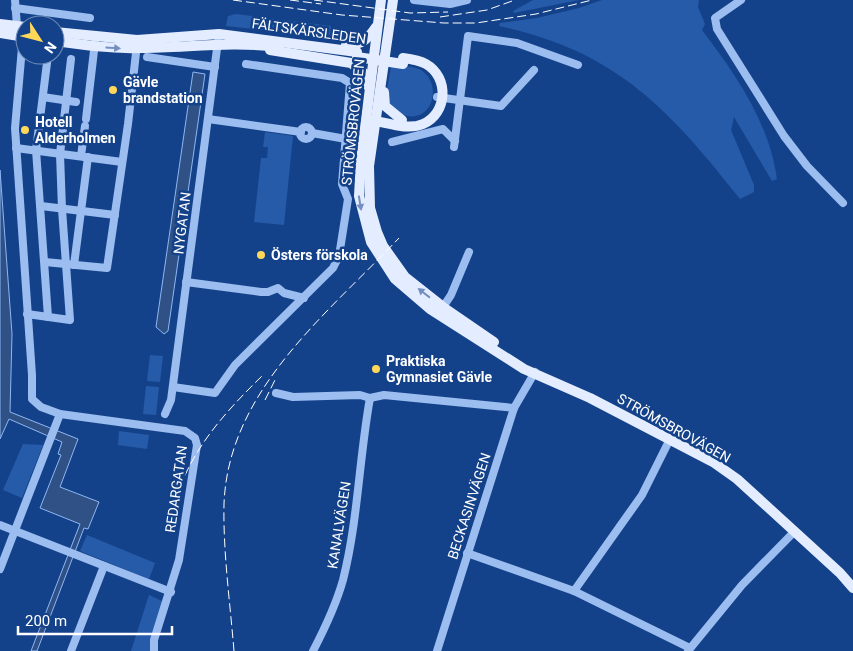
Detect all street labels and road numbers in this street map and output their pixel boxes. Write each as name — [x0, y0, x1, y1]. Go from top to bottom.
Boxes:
street label: FÄLTSKÄRSLEDEN — [251, 15, 367, 47]
street label: STRÖMSBROVÄGEN — [338, 58, 368, 186]
street label: NYGATAN — [170, 191, 194, 255]
street label: STRÖMSBROVÄGEN — [614, 390, 734, 466]
street label: REDARGATAN — [162, 444, 190, 534]
street label: BECKASINVÄGEN — [444, 451, 494, 561]
street label: KANALVÄGEN — [324, 480, 354, 570]

